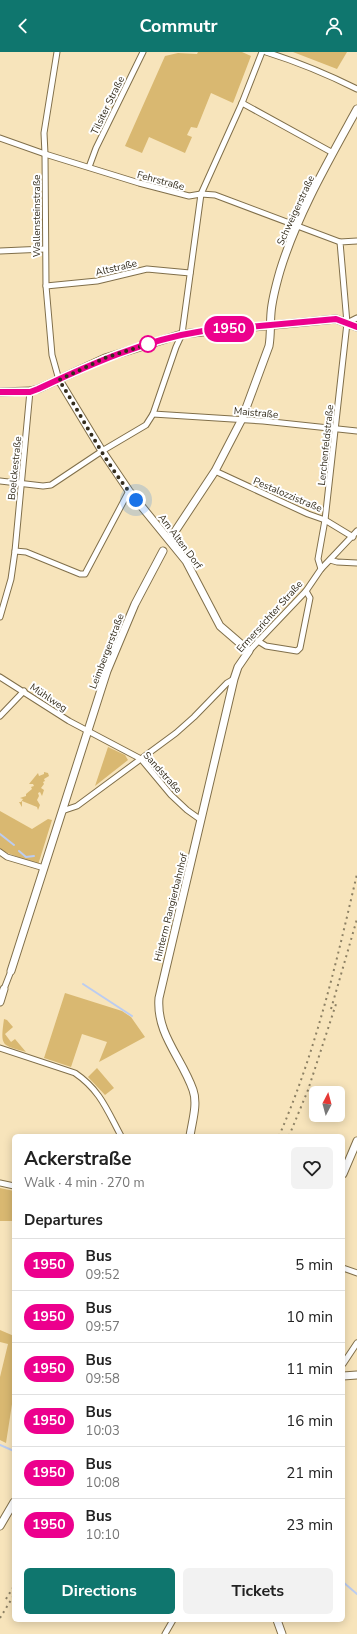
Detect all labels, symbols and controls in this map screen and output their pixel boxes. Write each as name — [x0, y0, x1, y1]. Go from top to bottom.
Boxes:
text: Commutr — [140, 14, 217, 38]
icon: back — [12, 15, 34, 37]
icon: person — [323, 15, 345, 37]
street label: Tilsiter Straße — [88, 74, 128, 137]
street label: Fehrstraße — [136, 168, 186, 194]
street label: Schweigerstraße — [274, 173, 318, 248]
street label: Wallensteinstraße — [30, 175, 44, 257]
street label: Altstraße — [94, 256, 138, 280]
line badge: 1950 — [201, 316, 257, 342]
text: 1950 — [212, 319, 246, 338]
unlabelled marker — [139, 335, 157, 353]
street label: Maistraße — [233, 404, 279, 422]
street label: Lerchenfeldstraße — [315, 404, 337, 486]
street label: Boelckestraße — [5, 436, 25, 501]
street label: Pestalozzistraße — [251, 474, 324, 516]
your location — [126, 490, 146, 510]
street label: Am Alten Dorf — [155, 511, 206, 573]
street label: Ermersrichter Straße — [234, 578, 306, 656]
street label: Leimbergerstraße — [86, 612, 128, 691]
street label: Mühlweg — [27, 680, 70, 716]
street label: Sandstraße — [140, 749, 185, 797]
street label: Hinterm Rangierbahnhof — [151, 851, 191, 963]
north arrow — [309, 1086, 345, 1122]
map controls — [309, 1086, 345, 1122]
text: Ackerstraße — [24, 1146, 132, 1172]
button: heart — [291, 1147, 333, 1189]
text: Walk · 4 min · 270 m — [24, 1174, 145, 1192]
text: Departures — [24, 1210, 103, 1230]
text: Bus — [86, 1246, 112, 1266]
text: 1950 — [32, 1255, 66, 1274]
text: 5 min — [295, 1255, 333, 1275]
text: 09:52 — [86, 1266, 120, 1284]
text: Bus — [86, 1298, 112, 1318]
text: 1950 — [32, 1307, 66, 1326]
text: 10 min — [286, 1307, 333, 1327]
text: 09:57 — [86, 1318, 120, 1336]
text: Bus — [86, 1350, 112, 1370]
text: 1950 — [32, 1359, 66, 1378]
text: 11 min — [286, 1359, 333, 1379]
text: 09:58 — [86, 1370, 120, 1388]
text: Bus — [86, 1402, 112, 1422]
text: 1950 — [32, 1411, 66, 1430]
text: 16 min — [286, 1411, 333, 1431]
text: 10:03 — [86, 1422, 120, 1440]
text: Bus — [86, 1454, 112, 1474]
text: 1950 — [32, 1463, 66, 1482]
text: 21 min — [286, 1463, 333, 1483]
text: 10:08 — [86, 1474, 120, 1492]
text: Bus — [86, 1506, 112, 1526]
text: 1950 — [32, 1515, 66, 1534]
text: 23 min — [286, 1515, 333, 1535]
text: 10:10 — [86, 1526, 120, 1544]
button: Directions — [24, 1568, 175, 1614]
button: Tickets — [183, 1568, 333, 1614]

